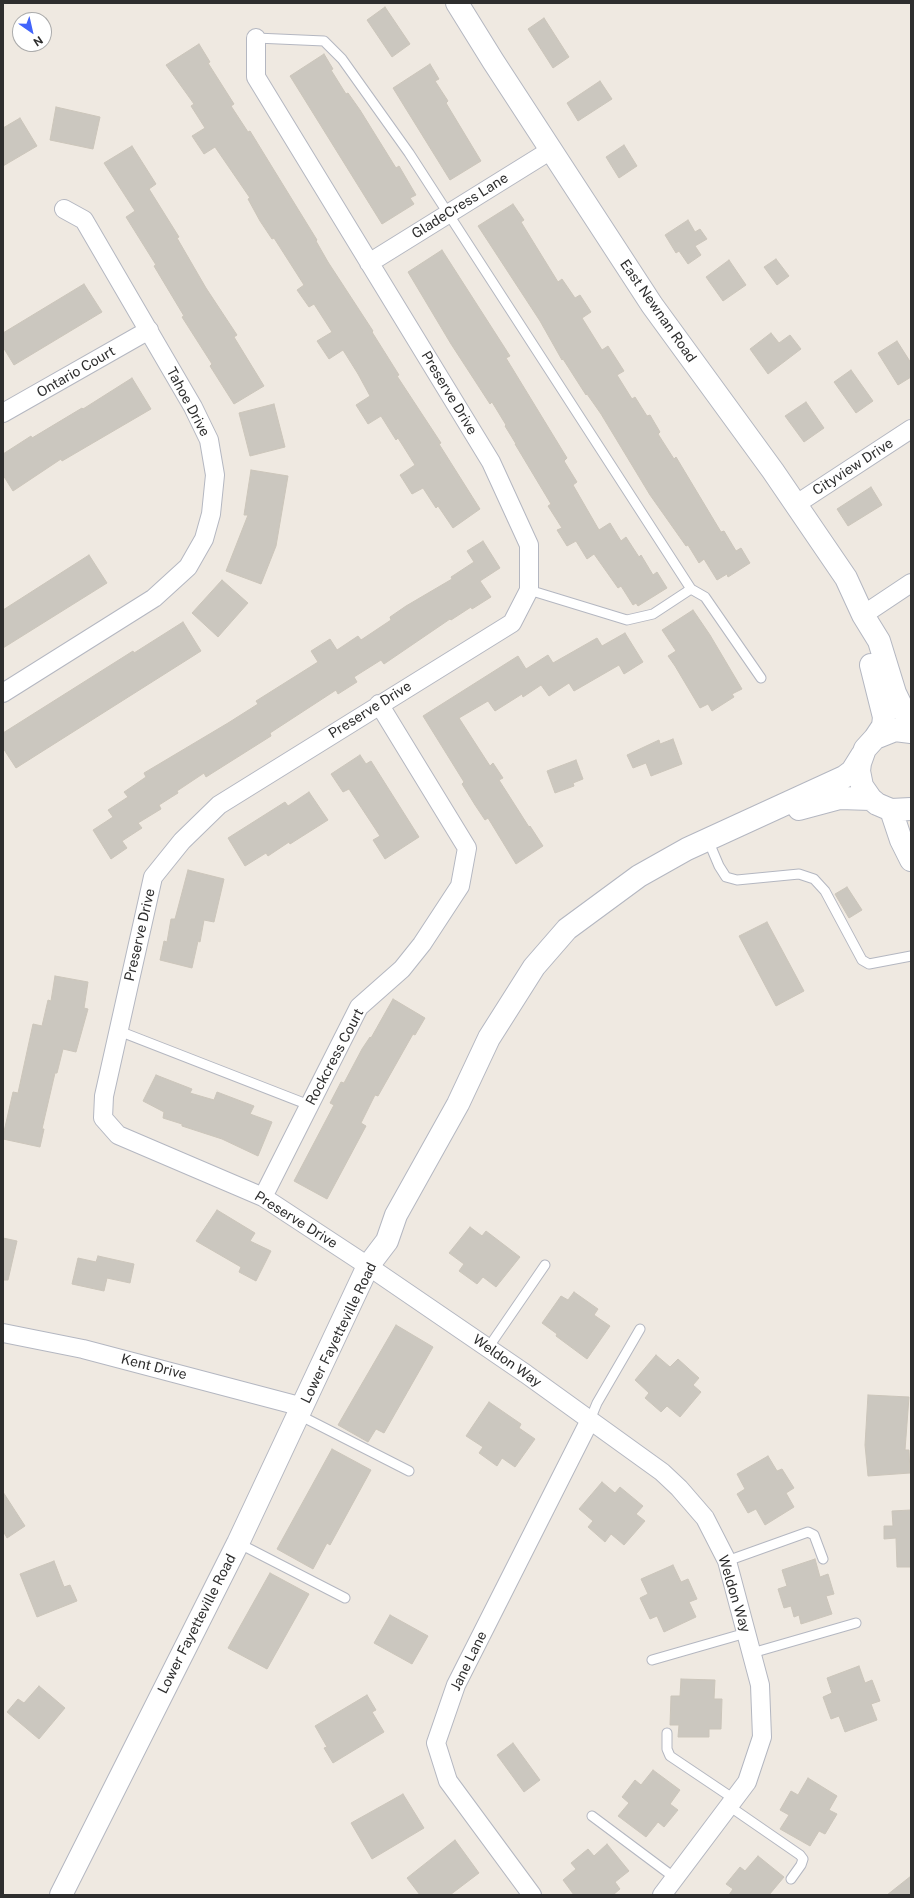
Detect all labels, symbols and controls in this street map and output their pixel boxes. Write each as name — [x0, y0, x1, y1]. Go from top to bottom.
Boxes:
north arrow — [12, 12, 52, 52]
text: N — [31, 34, 45, 48]
street label: GladeCress Lane — [409, 170, 511, 242]
street label: East Newnan Road — [616, 256, 700, 366]
street label: Ontario Court — [34, 343, 118, 401]
street label: Preserve Drive — [417, 348, 481, 438]
street label: Tahoe Drive — [163, 364, 213, 440]
street label: Cityview Drive — [810, 435, 896, 499]
street label: Preserve Drive — [325, 678, 415, 742]
street label: Preserve Drive — [121, 887, 159, 983]
street label: Rockcress Court — [302, 1006, 368, 1108]
street label: Preserve Drive — [251, 1188, 341, 1252]
street label: Lower Fayetteville Road — [298, 1260, 380, 1406]
street label: Weldon Way — [469, 1331, 545, 1391]
street label: Kent Drive — [119, 1351, 189, 1383]
street label: Lower Fayetteville Road — [154, 1551, 240, 1697]
street label: Weldon Way — [714, 1553, 754, 1635]
street label: Jane Lane — [447, 1628, 491, 1694]

